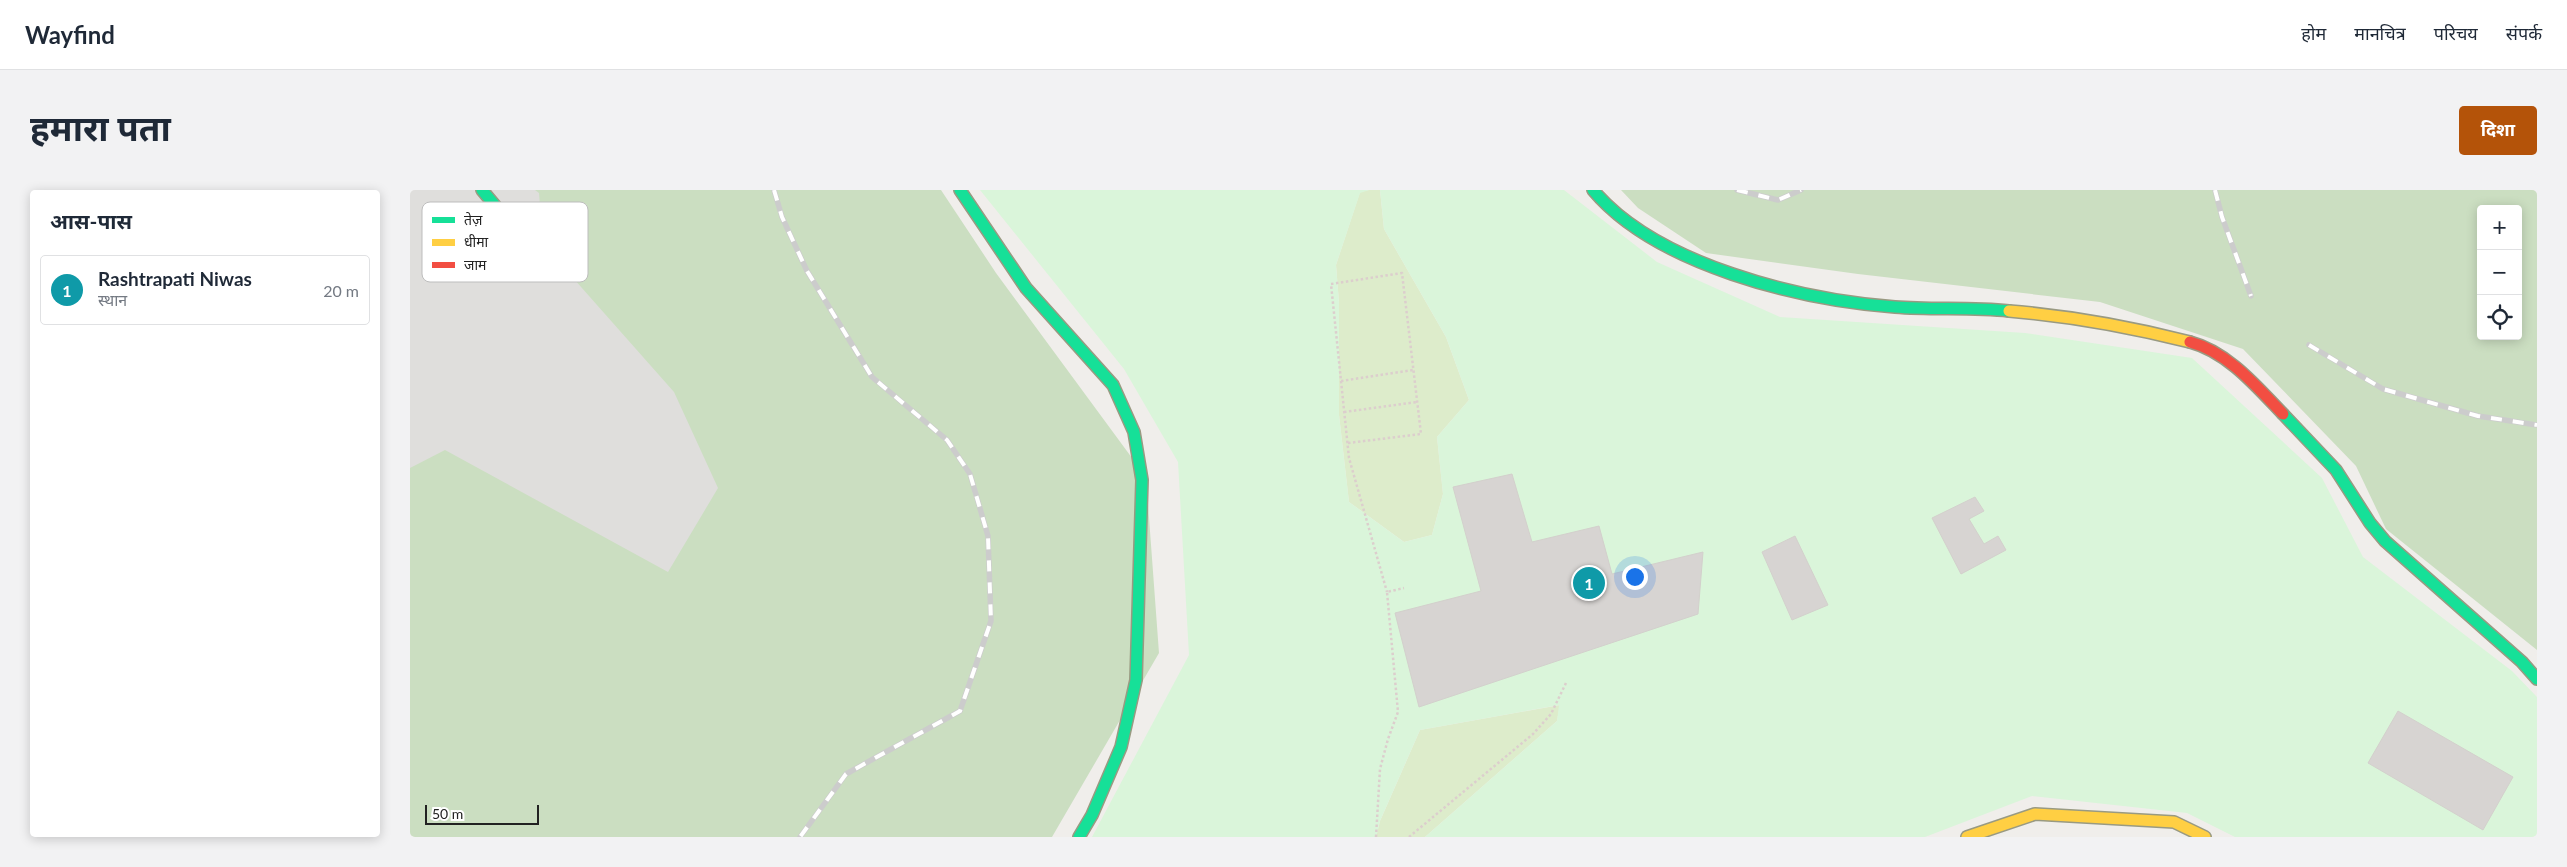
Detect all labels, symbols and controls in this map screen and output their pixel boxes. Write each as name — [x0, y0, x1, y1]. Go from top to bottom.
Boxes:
text: Wayfind — [25, 20, 115, 49]
text: होम — [2301, 22, 2326, 44]
text: मानचित्र — [2354, 22, 2406, 44]
text: परिचय — [2434, 22, 2478, 44]
text: संपर्क — [2506, 22, 2542, 44]
text: हमारा पता — [30, 106, 171, 148]
button: दिशा — [2459, 106, 2537, 155]
legend — [422, 202, 588, 282]
map controls — [2477, 205, 2522, 340]
button: + — [2477, 205, 2522, 250]
text: आस-पास — [50, 208, 132, 233]
text: तेज़ — [464, 211, 483, 228]
text: धीमा — [464, 233, 489, 250]
button: − — [2477, 250, 2522, 295]
text: जाम — [464, 256, 487, 273]
text: Rashtrapati Niwas — [98, 267, 252, 290]
text: 1 — [62, 281, 72, 300]
text: 20 m — [323, 281, 359, 300]
text: स्थान — [98, 290, 127, 309]
button: locate — [2477, 295, 2522, 340]
pin: 1 — [1573, 564, 1605, 602]
your location — [1622, 564, 1648, 590]
scale bar — [425, 802, 539, 825]
text: 50 m — [432, 805, 463, 822]

